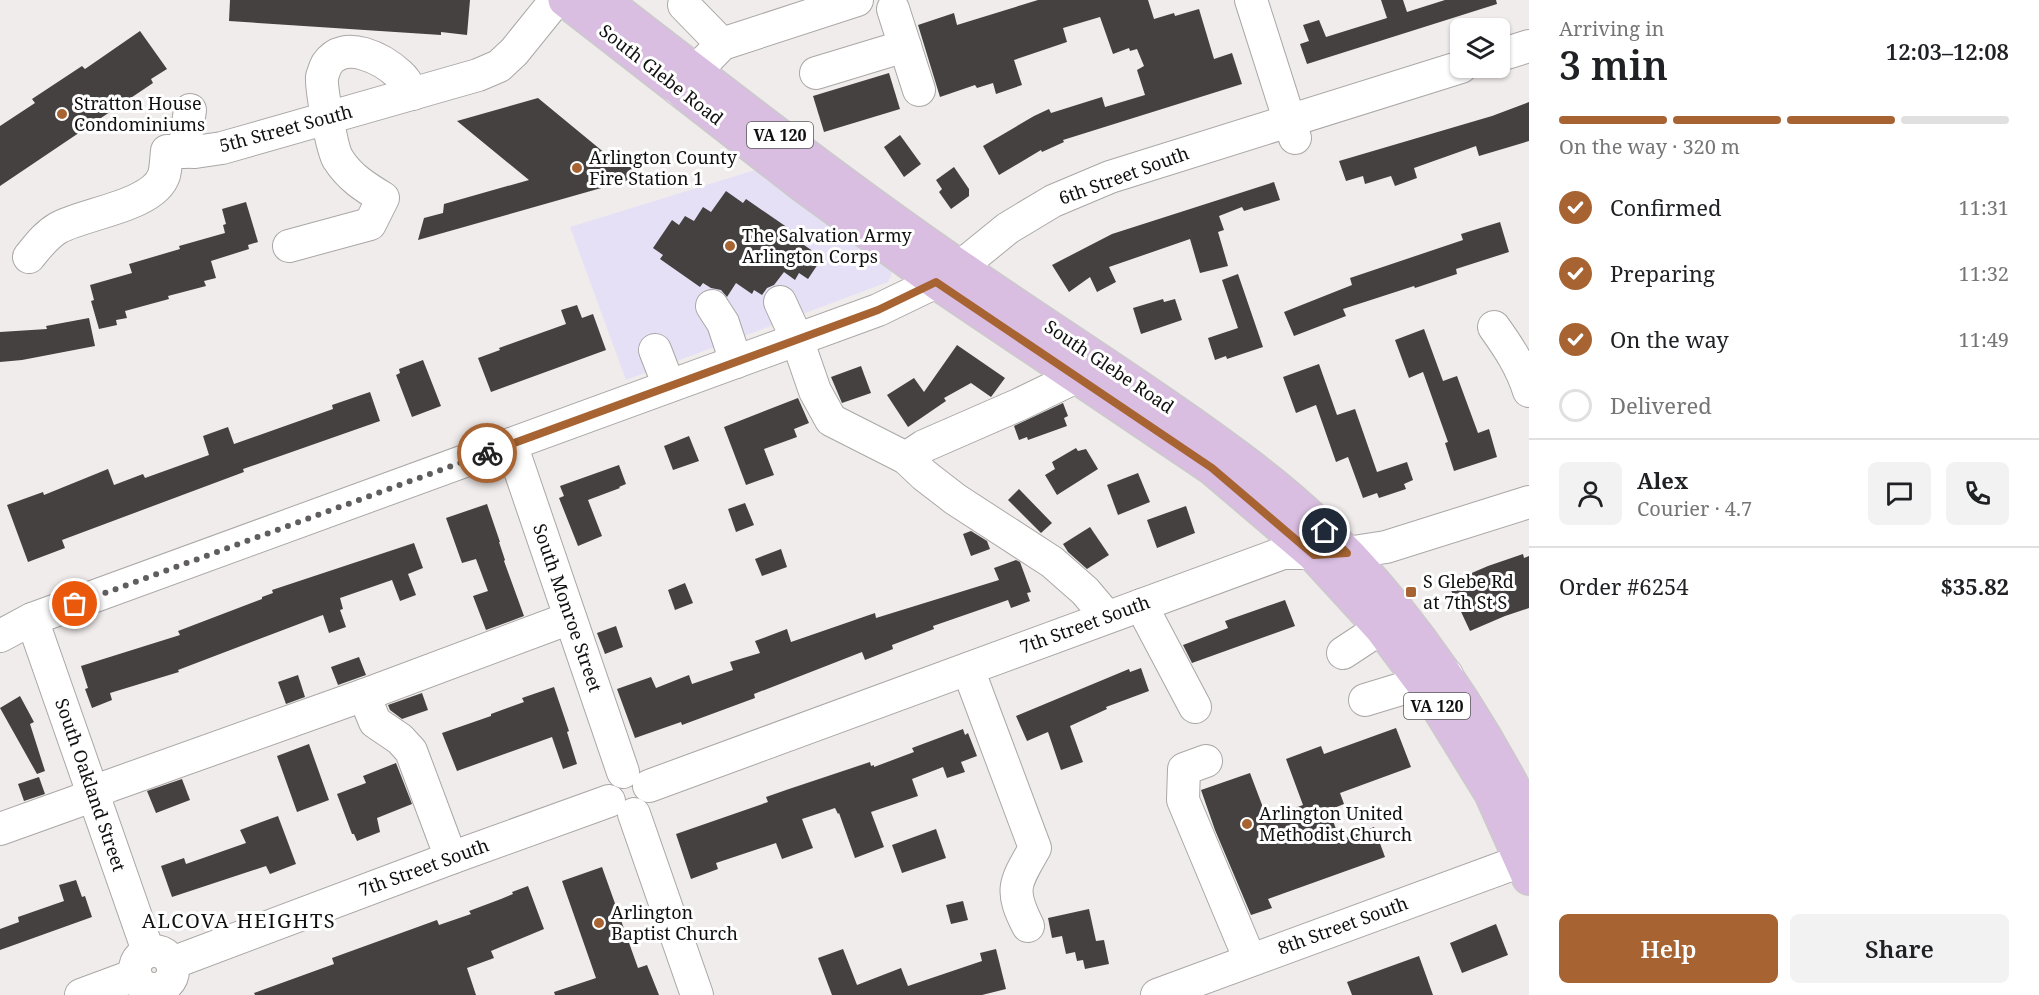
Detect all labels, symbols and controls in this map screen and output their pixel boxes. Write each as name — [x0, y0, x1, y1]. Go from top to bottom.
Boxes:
text: Arriving in — [1559, 15, 1664, 42]
street label: South Glebe Road — [595, 18, 728, 130]
map controls — [1450, 18, 1510, 78]
button: layers — [1450, 18, 1510, 78]
text: 12:03–12:08 — [1886, 36, 2009, 66]
text: 3 min — [1559, 38, 1668, 91]
place label: Stratton House Condominiums — [74, 91, 205, 136]
street label: 5th Street South — [217, 99, 355, 157]
marker: Stratton House Condominiums — [55, 107, 69, 121]
road number: VA 120 — [747, 122, 813, 148]
text: On the way · 320 m — [1559, 133, 1740, 160]
street label: 6th Street South — [1055, 140, 1192, 210]
place label: Arlington County Fire Station 1 — [589, 145, 738, 190]
marker: Arlington County Fire Station 1 — [570, 161, 584, 175]
icon: check — [1559, 191, 1592, 224]
text: Confirmed — [1610, 192, 1721, 222]
text: 11:31 — [1959, 194, 2009, 221]
place label: The Salvation Army Arlington Corps — [742, 223, 912, 268]
marker: The Salvation Army Arlington Corps — [723, 239, 737, 253]
icon: check — [1559, 257, 1592, 290]
text: Preparing — [1610, 258, 1715, 288]
text: 11:32 — [1959, 260, 2009, 287]
street label: South Glebe Road — [1040, 314, 1179, 418]
icon: check — [1559, 323, 1592, 356]
text: On the way — [1610, 324, 1729, 354]
text: 11:49 — [1959, 326, 2009, 353]
text: Delivered — [1610, 390, 1712, 420]
courier — [457, 423, 517, 483]
icon: bike — [471, 437, 504, 470]
button: person — [1559, 462, 1622, 525]
button: chat — [1868, 462, 1931, 525]
button: phone — [1946, 462, 2009, 525]
text: Alex — [1637, 465, 1688, 495]
text: Courier · 4.7 — [1637, 495, 1752, 522]
pin — [1299, 505, 1350, 556]
icon: home — [1308, 514, 1341, 547]
street label: South Monroe Street — [528, 520, 608, 695]
place label: S Glebe Rd at 7th St S — [1423, 569, 1514, 614]
text: Order #6254 — [1559, 571, 1689, 601]
text: $35.82 — [1940, 571, 2009, 601]
pin — [49, 578, 100, 629]
marker: S Glebe Rd at 7th St S — [1404, 585, 1418, 599]
icon: bag — [58, 587, 91, 620]
street label: 7th Street South — [1016, 589, 1153, 659]
road number: VA 120 — [1404, 693, 1470, 719]
street label: South Oakland Street — [50, 695, 132, 874]
place label: Arlington United Methodist Church — [1259, 801, 1412, 846]
marker: Arlington United Methodist Church — [1240, 817, 1254, 831]
street label: 7th Street South — [355, 832, 492, 902]
street label: 8th Street South — [1274, 890, 1411, 960]
place label: Arlington Baptist Church — [611, 900, 738, 945]
district label: ALCOVA HEIGHTS — [142, 907, 336, 934]
button: Help — [1559, 914, 1778, 983]
button: Share — [1790, 914, 2009, 983]
marker: Arlington Baptist Church — [592, 916, 606, 930]

